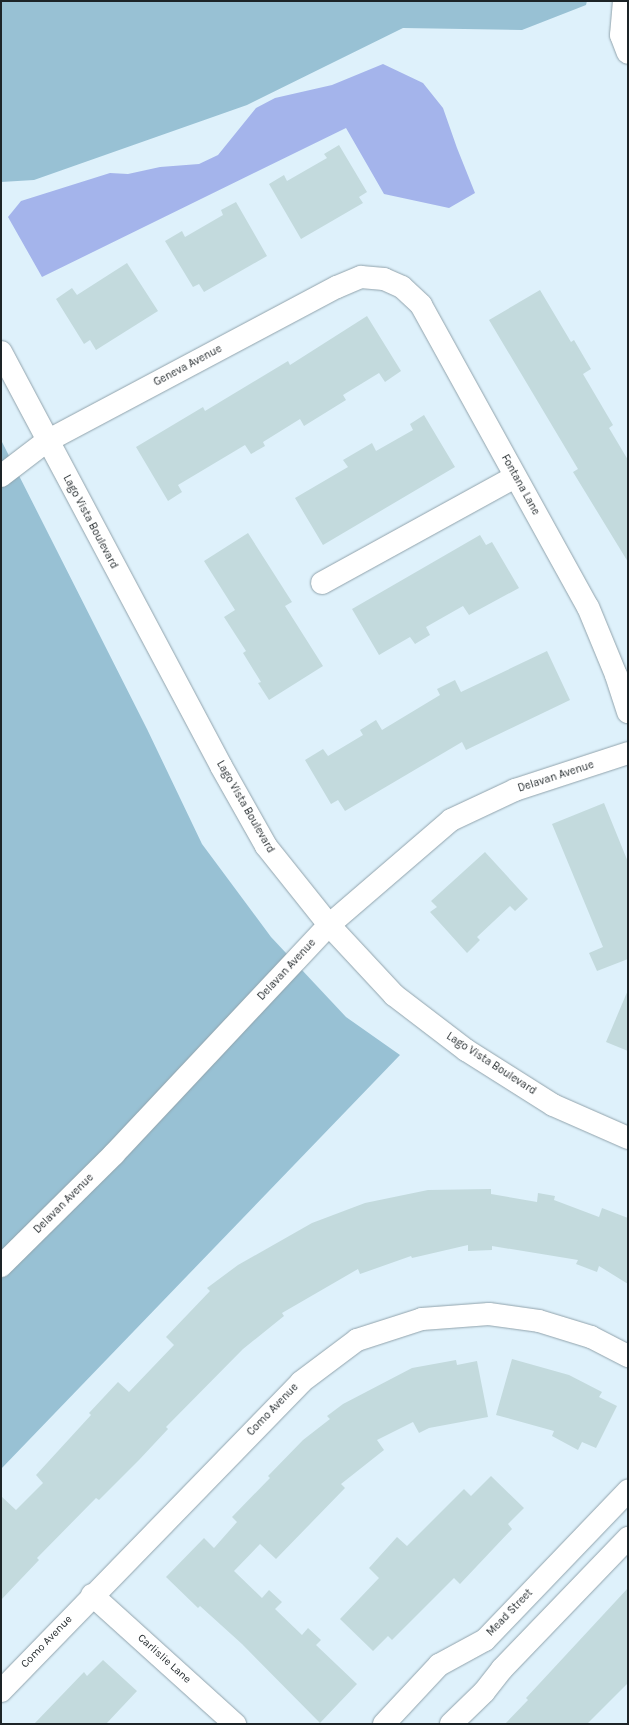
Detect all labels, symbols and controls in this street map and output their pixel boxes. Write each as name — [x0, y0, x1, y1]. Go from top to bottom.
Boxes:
street label: Geneva Avenue — [152, 342, 224, 390]
street label: Fontana Lane — [498, 452, 542, 518]
street label: Lago Vista Boulevard — [60, 473, 120, 571]
street label: Lago Vista Boulevard — [213, 758, 277, 856]
street label: Delavan Avenue — [516, 759, 596, 795]
street label: Delavan Avenue — [255, 937, 319, 1003]
street label: Lago Vista Boulevard — [444, 1030, 538, 1098]
street label: Delavan Avenue — [31, 1171, 97, 1237]
street label: Como Avenue — [245, 1381, 301, 1439]
street label: Mead Street — [484, 1587, 536, 1639]
street label: Como Avenue — [19, 1613, 75, 1671]
street label: Carlislie Lane — [135, 1632, 193, 1686]

